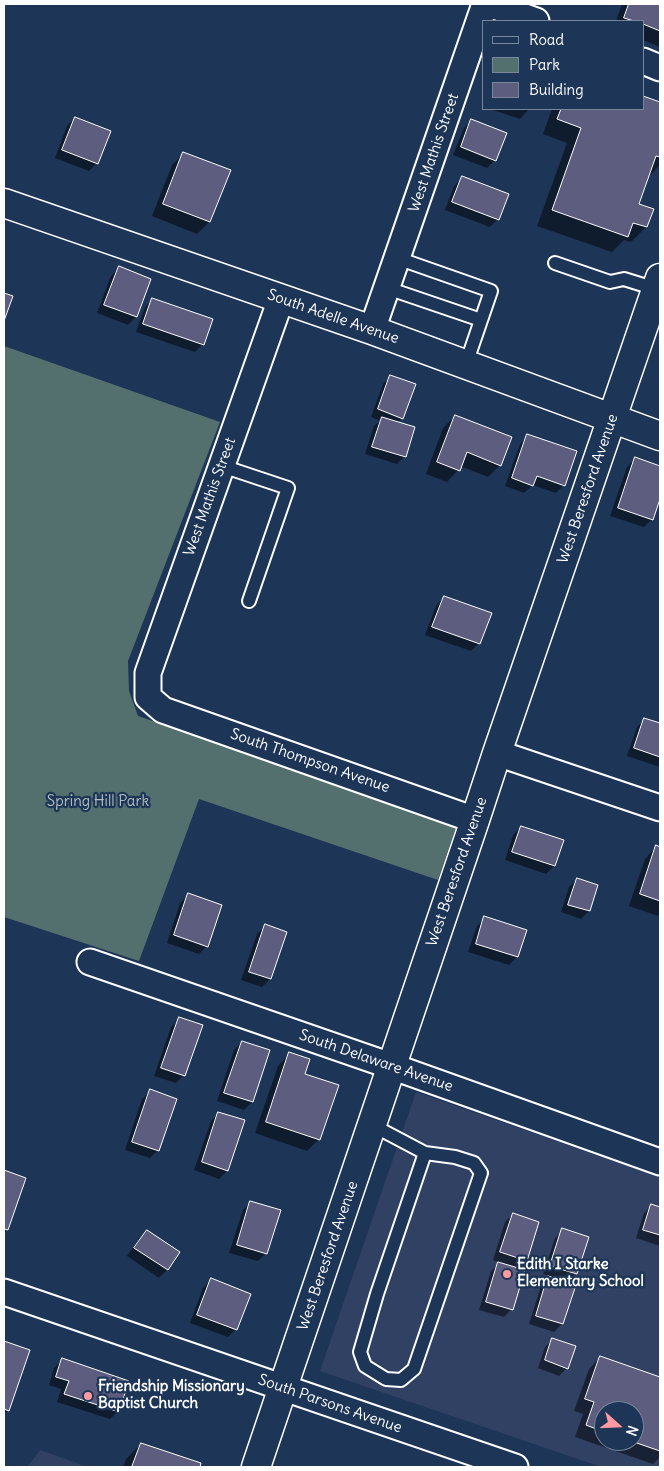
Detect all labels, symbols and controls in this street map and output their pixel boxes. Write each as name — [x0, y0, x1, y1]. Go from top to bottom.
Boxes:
legend — [482, 20, 644, 110]
text: Road — [529, 30, 564, 49]
text: Park — [529, 55, 560, 74]
text: Building — [529, 80, 584, 99]
street label: West Mathis Street — [405, 91, 463, 215]
street label: South Adelle Avenue — [265, 286, 401, 348]
street label: West Beresford Avenue — [554, 412, 622, 566]
street label: West Mathis Street — [180, 435, 240, 559]
street label: South Thompson Avenue — [228, 725, 392, 797]
park label: Spring Hill Park — [47, 793, 149, 811]
street label: West Beresford Avenue — [423, 795, 491, 949]
street label: South Delaware Avenue — [297, 1026, 455, 1096]
street label: West Beresford Avenue — [294, 1179, 362, 1333]
place label: Edith I Starke Elementary School — [517, 1256, 644, 1291]
marker: Edith I Starke Elementary School — [501, 1268, 513, 1280]
street label: South Parsons Avenue — [256, 1371, 404, 1437]
place label: Friendship Missionary Baptist Church — [98, 1378, 245, 1413]
marker: Friendship Missionary Baptist Church — [82, 1390, 94, 1402]
north arrow — [594, 1401, 644, 1451]
text: N — [622, 1423, 642, 1438]

